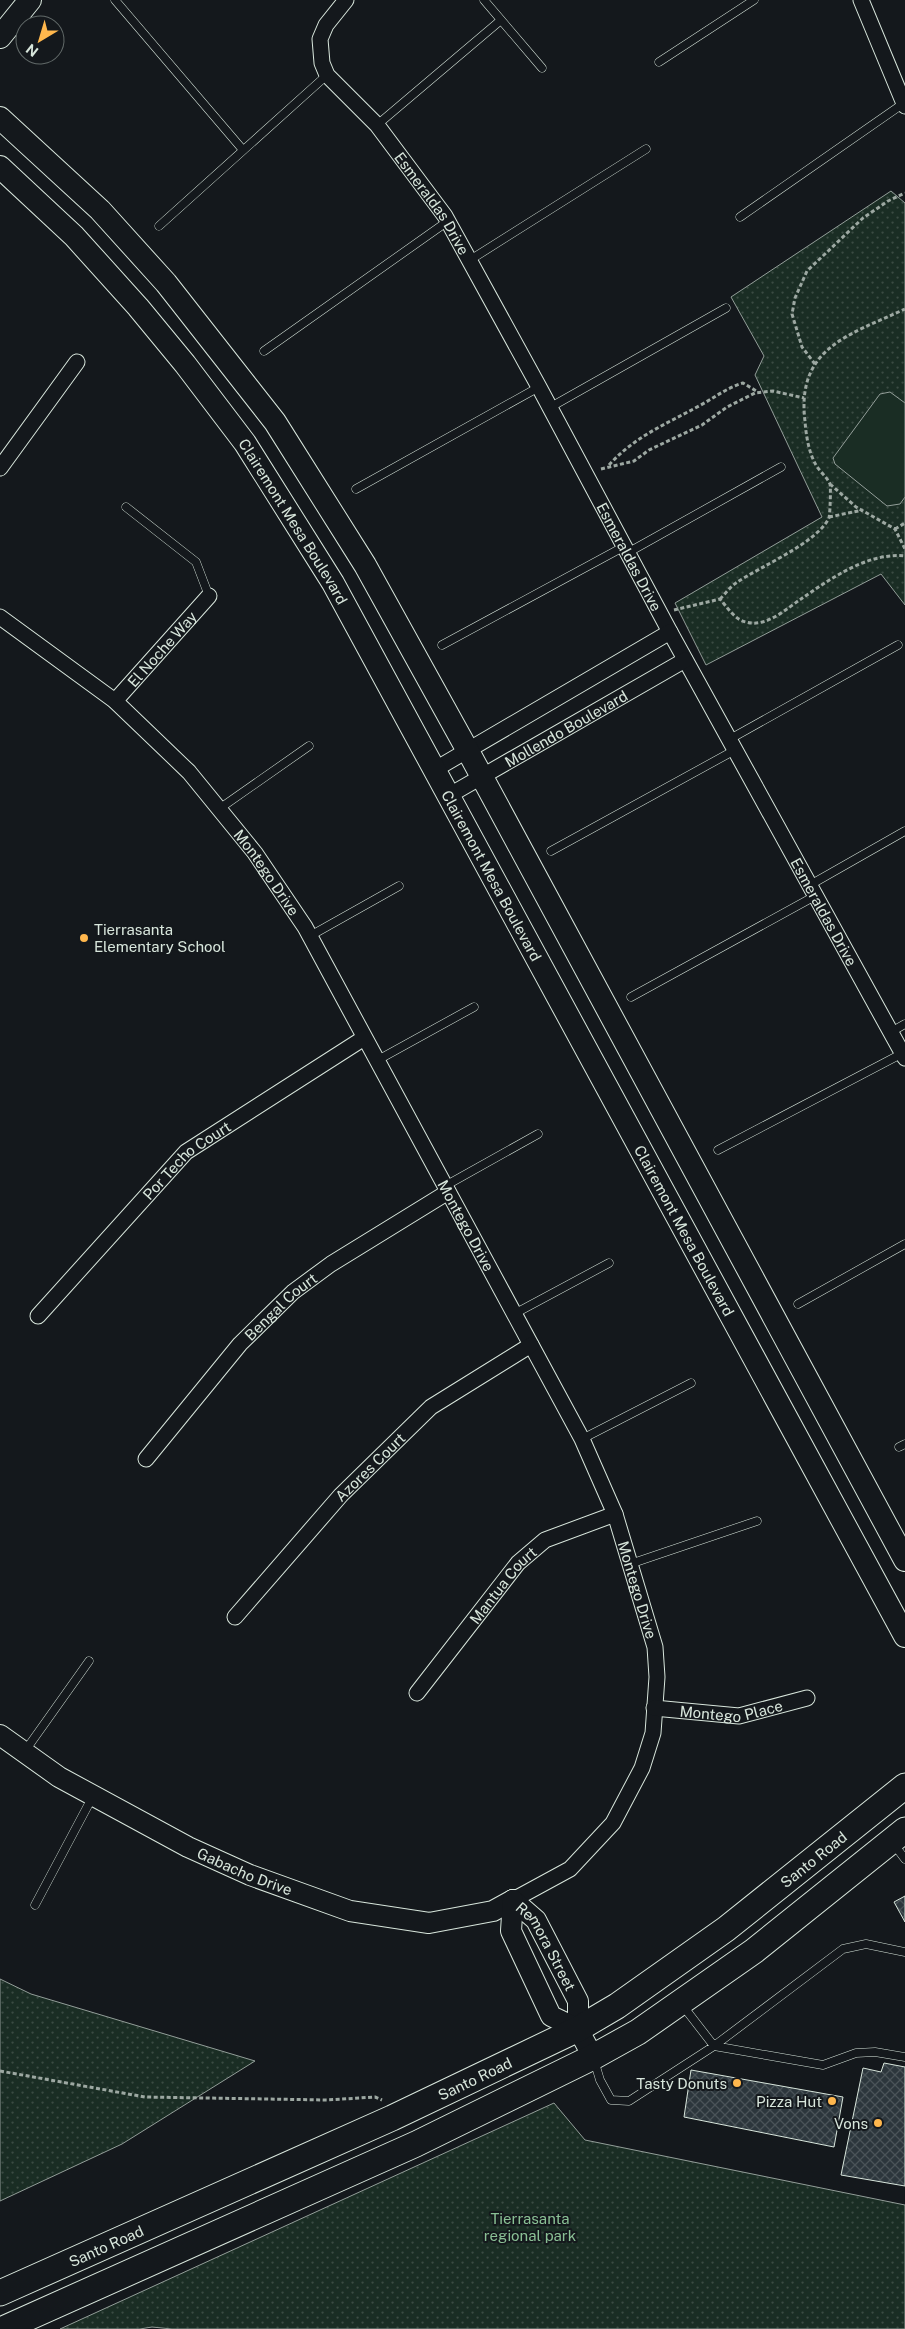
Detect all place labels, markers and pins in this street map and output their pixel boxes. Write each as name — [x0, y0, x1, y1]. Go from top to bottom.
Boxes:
place label: Tierrasanta Elementary School — [94, 921, 226, 955]
marker: Tierrasanta Elementary School — [78, 932, 90, 944]
place label: Tasty Donuts — [636, 2075, 727, 2092]
marker: Tasty Donuts — [731, 2077, 743, 2089]
place label: Pizza Hut — [756, 2093, 822, 2110]
marker: Pizza Hut — [826, 2095, 838, 2107]
place label: Vons — [834, 2115, 868, 2132]
marker: Vons — [872, 2117, 884, 2129]

